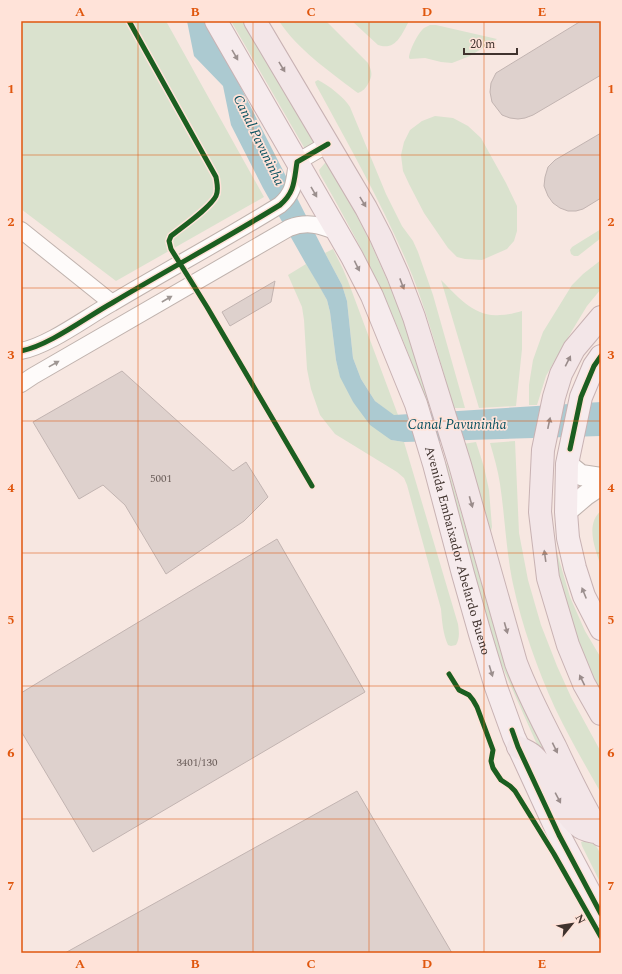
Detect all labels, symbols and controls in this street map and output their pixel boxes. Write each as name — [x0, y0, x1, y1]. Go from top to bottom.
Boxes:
text: A — [75, 2, 85, 22]
text: B — [190, 2, 200, 22]
text: C — [306, 2, 316, 22]
text: D — [422, 2, 432, 22]
text: E — [538, 2, 547, 22]
scale bar — [464, 30, 517, 56]
text: 20 m — [470, 35, 495, 54]
one-way arrow — [232, 49, 239, 61]
one-way arrow — [278, 61, 285, 73]
text: 1 — [7, 79, 15, 99]
text: 1 — [607, 79, 615, 99]
water label: Canal Pavuninha — [228, 91, 290, 189]
one-way arrow — [311, 186, 318, 198]
one-way arrow — [359, 196, 366, 208]
text: 2 — [7, 212, 15, 232]
text: 2 — [607, 212, 615, 232]
one-way arrow — [354, 260, 360, 272]
one-way arrow — [399, 279, 405, 291]
one-way arrow — [161, 295, 173, 302]
text: 3 — [7, 345, 15, 365]
text: 3 — [607, 345, 615, 365]
one-way arrow — [565, 355, 572, 366]
one-way arrow — [49, 361, 60, 367]
water label: Canal Pavuninha — [407, 414, 507, 435]
one-way arrow — [546, 417, 552, 430]
street label: Avenida Embaixador Abelardo Bueno — [419, 443, 496, 657]
house number: 5001 — [150, 470, 172, 487]
text: 4 — [7, 478, 15, 498]
text: 4 — [607, 478, 615, 498]
one-way arrow — [468, 497, 474, 509]
one-way arrow — [542, 550, 548, 562]
one-way arrow — [581, 588, 587, 599]
text: 5 — [7, 610, 15, 630]
text: 5 — [607, 610, 615, 630]
one-way arrow — [504, 621, 510, 634]
one-way arrow — [488, 665, 494, 677]
one-way arrow — [579, 674, 585, 685]
one-way arrow — [552, 742, 558, 753]
text: 6 — [7, 743, 15, 763]
text: 6 — [607, 743, 615, 763]
house number: 3401/130 — [176, 754, 218, 771]
one-way arrow — [555, 792, 561, 804]
text: 7 — [7, 876, 15, 896]
text: 7 — [607, 876, 615, 896]
north arrow — [552, 904, 592, 944]
text: N — [571, 911, 590, 927]
text: A — [75, 954, 85, 974]
text: B — [190, 954, 200, 974]
text: C — [306, 954, 316, 974]
text: D — [422, 954, 432, 974]
text: E — [538, 954, 547, 974]

